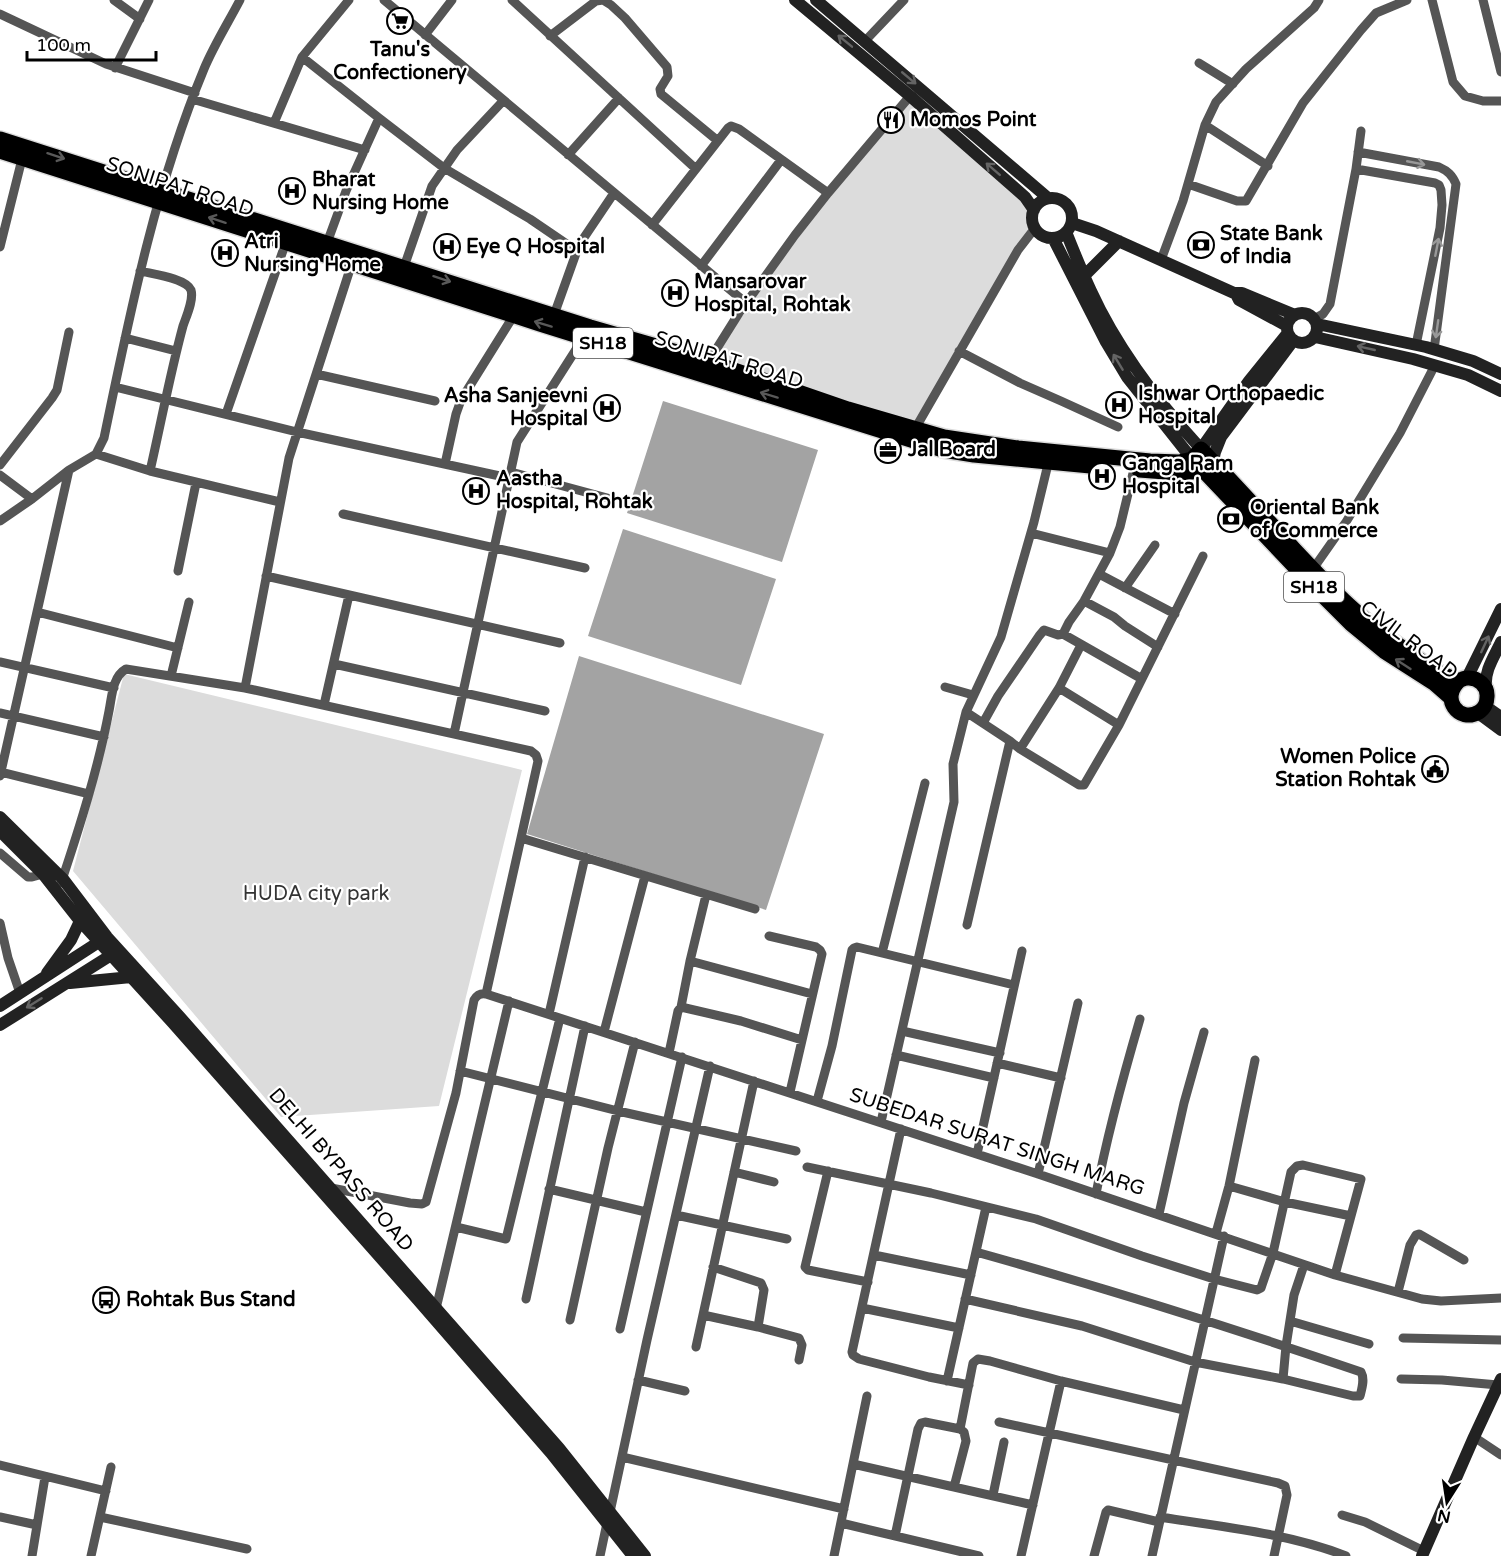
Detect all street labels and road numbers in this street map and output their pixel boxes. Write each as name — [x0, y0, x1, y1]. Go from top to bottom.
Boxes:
street label: SONIPAT ROAD — [103, 152, 257, 222]
street label: SONIPAT ROAD — [652, 326, 806, 394]
road number: SH18 — [573, 328, 633, 358]
road number: SH18 — [1284, 572, 1344, 602]
street label: CIVIL ROAD — [1355, 596, 1463, 684]
street label: DELHI BYPASS ROAD — [263, 1083, 419, 1257]
street label: SUBEDAR SURAT SINGH MARG — [846, 1083, 1148, 1201]

